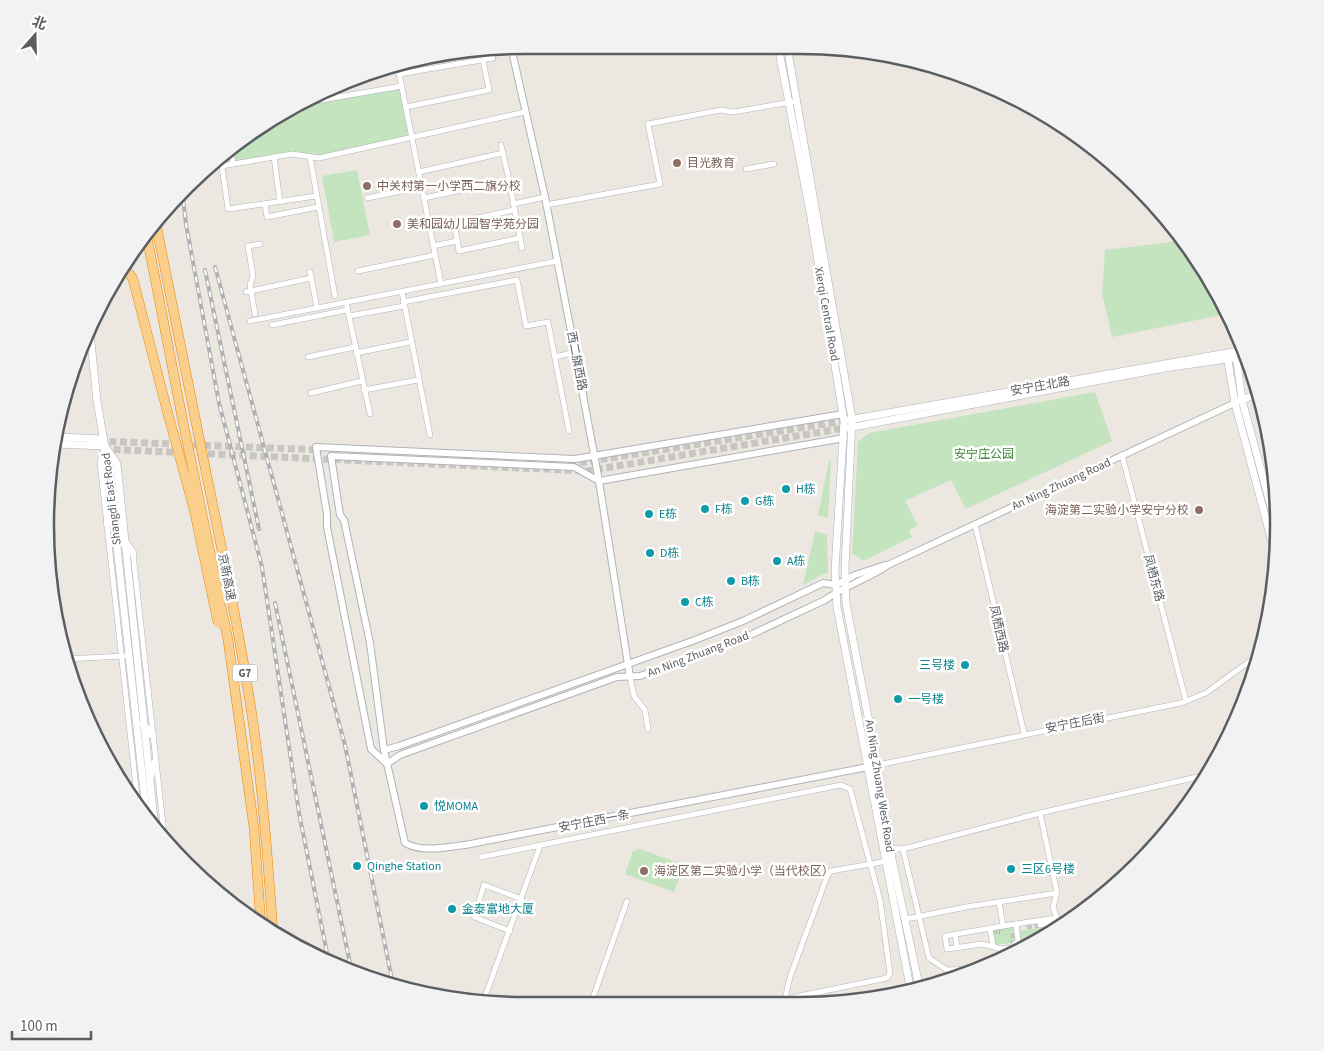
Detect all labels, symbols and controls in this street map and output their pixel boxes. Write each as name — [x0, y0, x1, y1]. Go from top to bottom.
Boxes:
north arrow — [10, 10, 60, 60]
text: 北 — [29, 12, 49, 36]
place label: 目光教育 — [687, 155, 735, 172]
marker: 目光教育 — [671, 157, 683, 169]
place label: 中关村第一小学西二旗分校 — [377, 178, 521, 195]
marker: 中关村第一小学西二旗分校 — [361, 180, 373, 192]
place label: 美和园幼儿园智学苑分园 — [407, 216, 539, 233]
marker: 美和园幼儿园智学苑分园 — [391, 218, 403, 230]
street label: Xierqi Central Road — [810, 265, 843, 363]
street label: 西二旗西路 — [562, 330, 591, 392]
street label: 安宁庄北路 — [1009, 373, 1071, 400]
park label: 安宁庄公园 — [954, 446, 1014, 463]
street label: Shangdi East Road — [97, 452, 126, 546]
street label: An Ning Zhuang Road — [1009, 454, 1114, 515]
place label: H栋 — [796, 481, 816, 498]
marker: H栋 — [780, 483, 792, 495]
place label: G栋 — [755, 493, 774, 510]
marker: G栋 — [739, 495, 751, 507]
place label: F栋 — [715, 501, 733, 518]
place label: 海淀第二实验小学安宁分校 — [1045, 502, 1189, 519]
marker: F栋 — [699, 503, 711, 515]
marker: 海淀第二实验小学安宁分校 — [1193, 504, 1205, 516]
place label: E栋 — [659, 506, 677, 523]
marker: E栋 — [643, 508, 655, 520]
place label: D栋 — [660, 545, 679, 562]
marker: D栋 — [644, 547, 656, 559]
street label: 京新高速 — [214, 552, 239, 602]
place label: A栋 — [787, 553, 806, 570]
street label: 凤栖东路 — [1139, 553, 1168, 604]
marker: A栋 — [771, 555, 783, 567]
place label: B栋 — [741, 573, 760, 590]
marker: B栋 — [725, 575, 737, 587]
place label: C栋 — [695, 594, 714, 611]
marker: C栋 — [679, 596, 691, 608]
street label: 凤栖西路 — [985, 604, 1012, 654]
street label: An Ning Zhuang Road — [645, 627, 751, 682]
place label: 三号楼 — [919, 657, 955, 674]
marker: 三号楼 — [959, 659, 971, 671]
road number: G7 — [232, 664, 258, 681]
place label: 一号楼 — [908, 691, 944, 708]
marker: 一号楼 — [892, 693, 904, 705]
street label: 安宁庄后街 — [1044, 709, 1106, 738]
street label: An Ning Zhuang West Road — [861, 718, 898, 854]
place label: 悦MOMA — [434, 798, 478, 815]
marker: 悦MOMA — [418, 800, 430, 812]
street label: 安宁庄西一条 — [557, 806, 631, 837]
place label: Qinghe Station — [367, 858, 441, 875]
marker: Qinghe Station — [351, 860, 363, 872]
place label: 三区6号楼 — [1021, 861, 1075, 878]
place label: 海淀区第二实验小学（当代校区） — [654, 863, 834, 880]
marker: 三区6号楼 — [1005, 863, 1017, 875]
marker: 海淀区第二实验小学（当代校区） — [638, 865, 650, 877]
place label: 金泰富地大厦 — [462, 901, 534, 918]
marker: 金泰富地大厦 — [446, 903, 458, 915]
scale bar — [12, 1008, 91, 1040]
text: 100 m — [20, 1016, 58, 1037]

